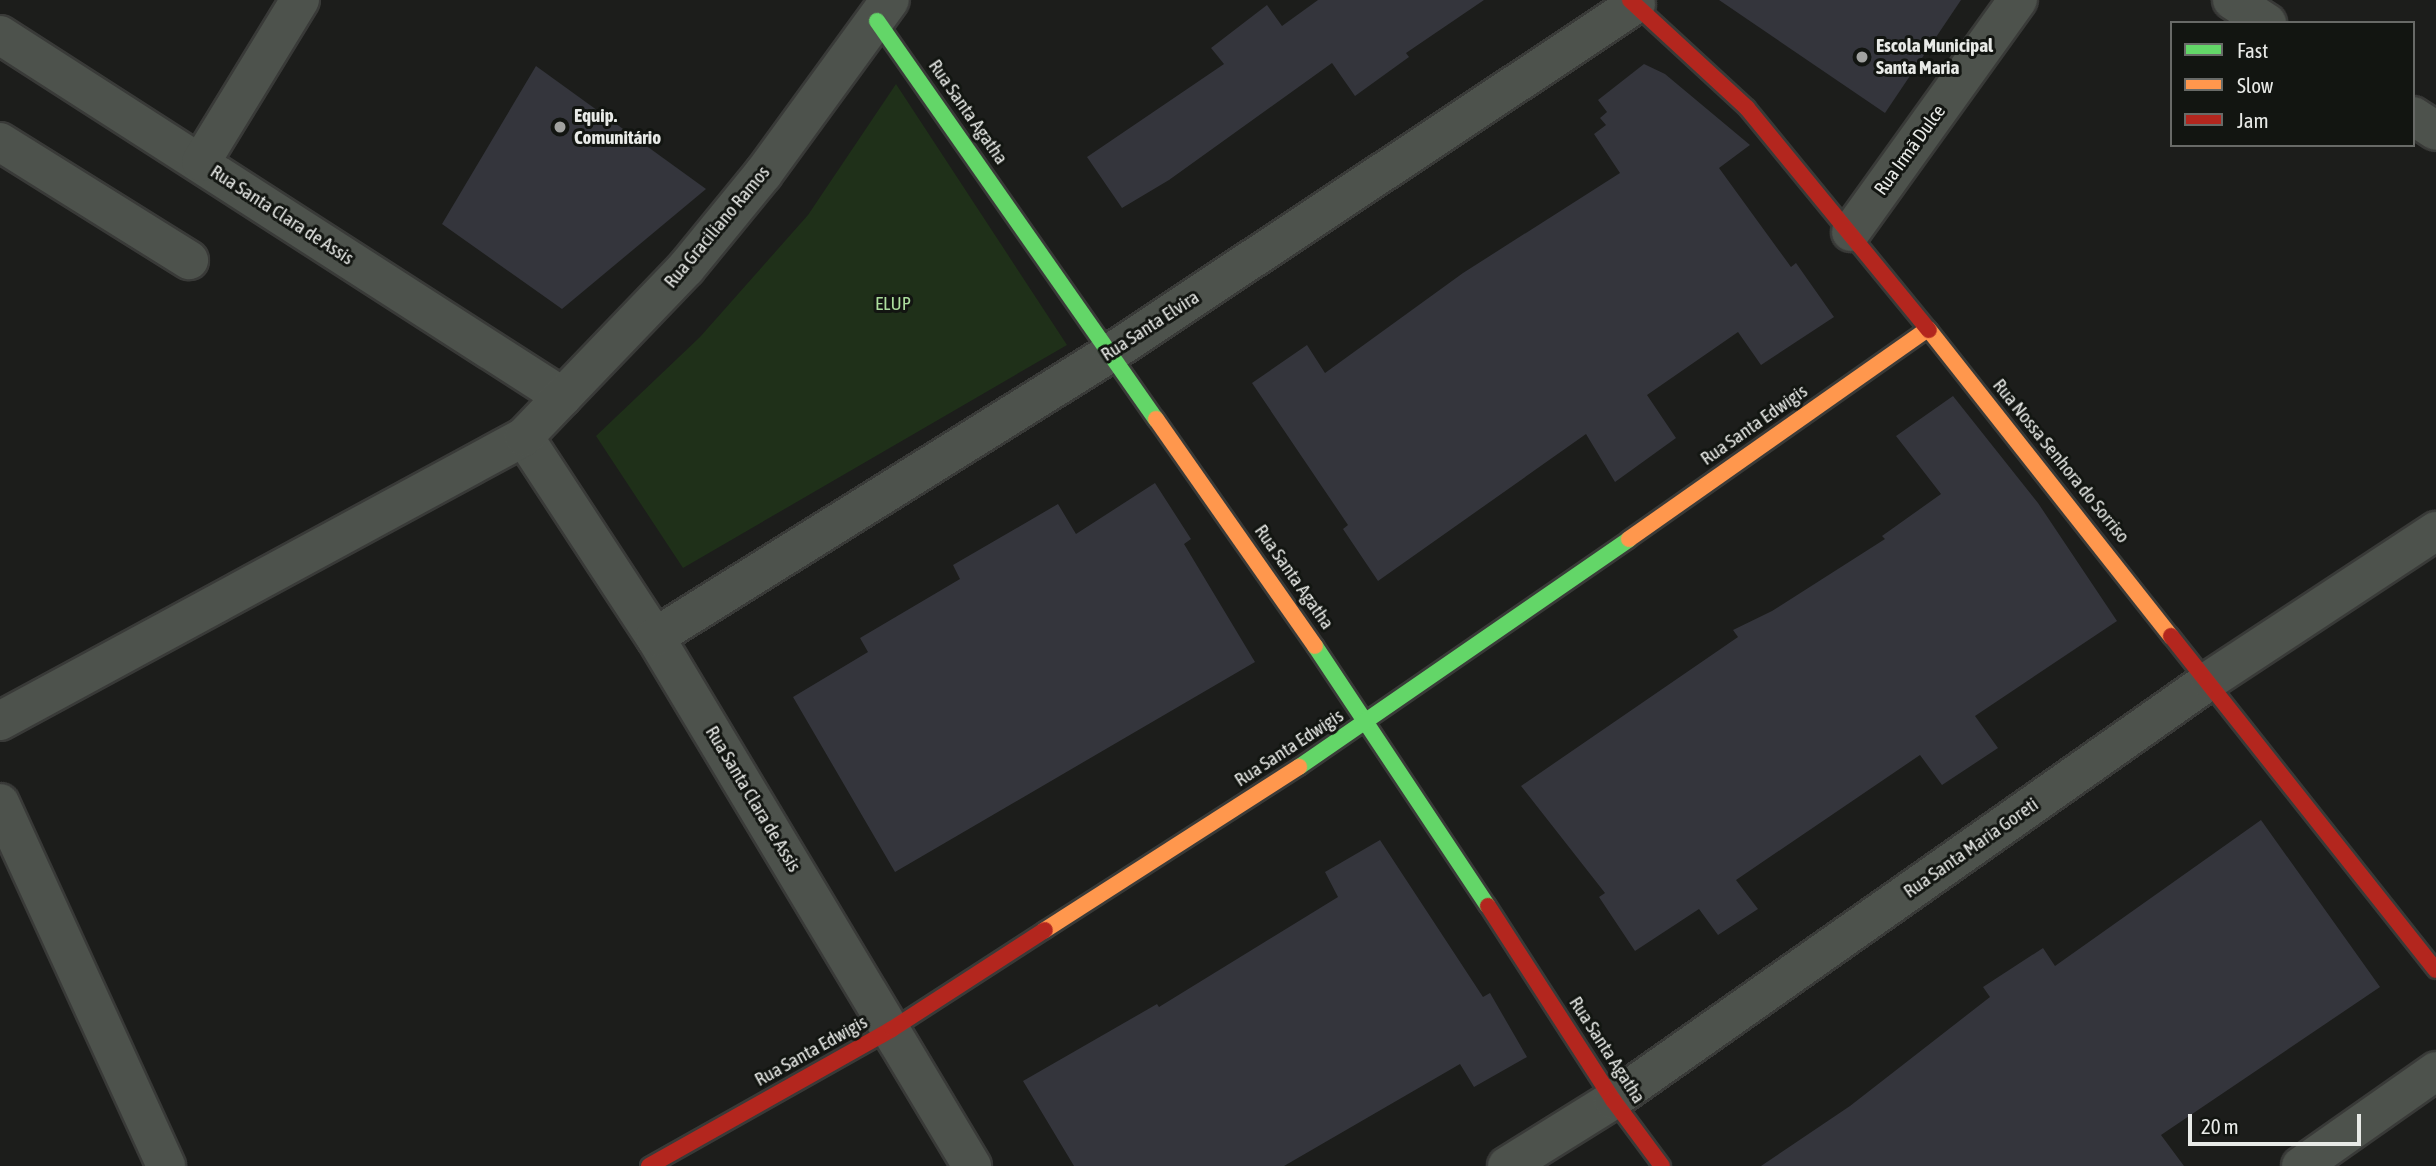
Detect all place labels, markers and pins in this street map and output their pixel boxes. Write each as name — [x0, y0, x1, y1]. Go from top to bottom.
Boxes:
place label: Escola Municipal Santa Maria — [1876, 35, 1993, 79]
marker: Escola Municipal Santa Maria — [1854, 49, 1870, 65]
place label: Equip. Comunitário — [574, 105, 661, 149]
marker: Equip. Comunitário — [552, 119, 568, 135]

